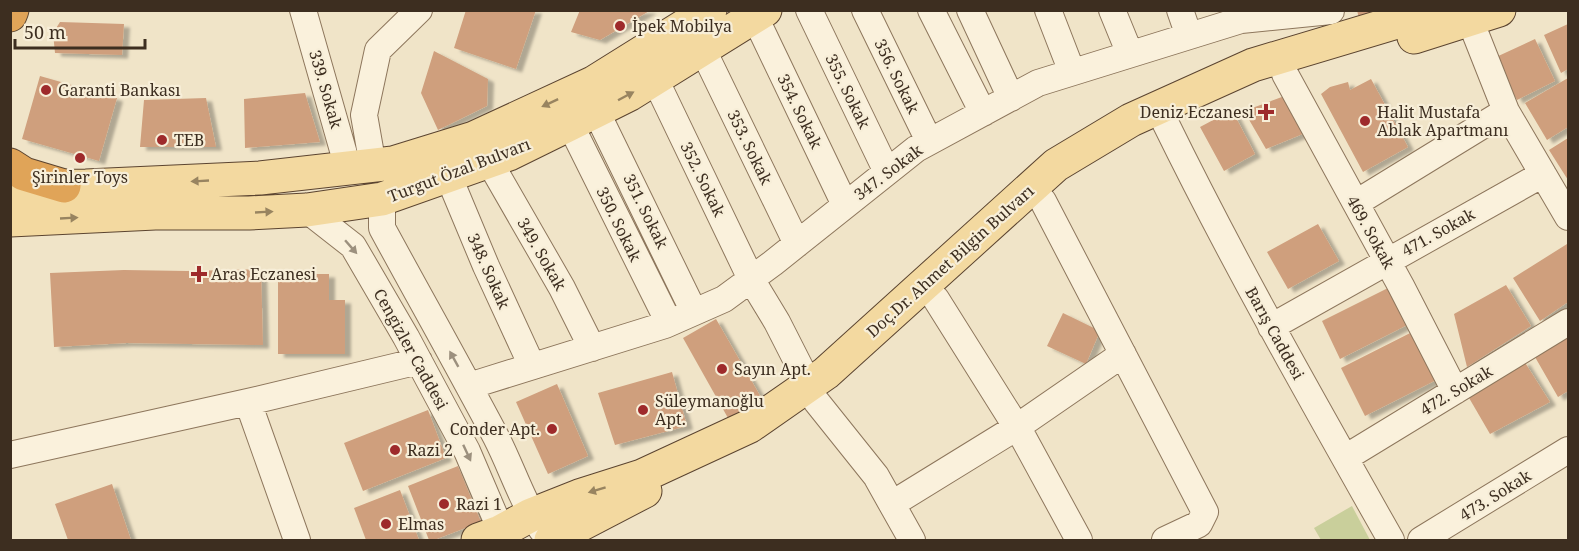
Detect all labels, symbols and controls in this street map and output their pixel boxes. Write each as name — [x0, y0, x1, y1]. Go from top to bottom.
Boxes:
scale bar — [15, 12, 146, 50]
place label: İpek Mobilya — [632, 15, 732, 37]
marker: İpek Mobilya — [613, 19, 627, 33]
text: 50 m — [24, 20, 66, 44]
street label: 356. Sokak — [869, 35, 925, 118]
street label: 339. Sokak — [304, 47, 348, 131]
street label: 355. Sokak — [820, 50, 876, 133]
street label: 354. Sokak — [772, 70, 828, 153]
place label: Garanti Bankası — [58, 79, 180, 101]
marker: Garanti Bankası — [39, 83, 53, 97]
one-way arrow — [617, 91, 634, 101]
one-way arrow — [542, 98, 559, 107]
place label: Deniz Eczanesi — [1140, 101, 1254, 123]
place label: Halit Mustafa Ablak Apartmanı — [1377, 101, 1508, 141]
marker: Deniz Eczanesi — [1259, 105, 1273, 119]
street label: 353. Sokak — [722, 106, 778, 189]
marker: Halit Mustafa Ablak Apartmanı — [1358, 114, 1372, 128]
place label: TEB — [174, 129, 204, 151]
marker: TEB — [155, 133, 169, 147]
street label: Turgut Özal Bulvarı — [385, 133, 533, 207]
street label: 352. Sokak — [675, 138, 731, 221]
street label: 347. Sokak — [849, 139, 927, 205]
marker: Şirinler Toys — [73, 151, 87, 165]
place label: Şirinler Toys — [32, 166, 128, 188]
street label: 351. Sokak — [618, 170, 674, 253]
one-way arrow — [190, 176, 209, 185]
street label: Doç.Dr. Ahmet Bilgin Bulvarı — [862, 180, 1038, 342]
street label: 350. Sokak — [591, 183, 647, 266]
street label: 469. Sokak — [1342, 191, 1400, 273]
street label: 471. Sokak — [1397, 203, 1479, 261]
one-way arrow — [254, 207, 273, 216]
one-way arrow — [59, 213, 78, 222]
street label: 349. Sokak — [512, 214, 572, 295]
street label: 348. Sokak — [463, 230, 516, 313]
one-way arrow — [344, 239, 357, 254]
place label: Aras Eczanesi — [211, 263, 316, 285]
marker: Aras Eczanesi — [192, 267, 206, 281]
street label: Barış Caddesi — [1240, 283, 1310, 383]
street label: Cengizler Caddesi — [369, 285, 453, 413]
one-way arrow — [449, 350, 459, 367]
place label: Sayın Apt. — [734, 358, 811, 380]
street label: 472. Sokak — [1416, 359, 1497, 420]
marker: Sayın Apt. — [715, 362, 729, 376]
place label: Süleymanoğlu Apt. — [655, 390, 764, 430]
marker: Süleymanoğlu Apt. — [636, 403, 650, 417]
place label: Conder Apt. — [450, 418, 540, 440]
marker: Conder Apt. — [545, 422, 559, 436]
place label: Razi 2 — [407, 439, 453, 461]
marker: Razi 2 — [388, 443, 402, 457]
one-way arrow — [463, 445, 472, 462]
street label: 473. Sokak — [1455, 464, 1536, 526]
one-way arrow — [588, 486, 606, 495]
place label: Razi 1 — [456, 493, 502, 515]
marker: Razi 1 — [437, 497, 451, 511]
place label: Elmas — [398, 513, 444, 535]
marker: Elmas — [379, 517, 393, 531]

